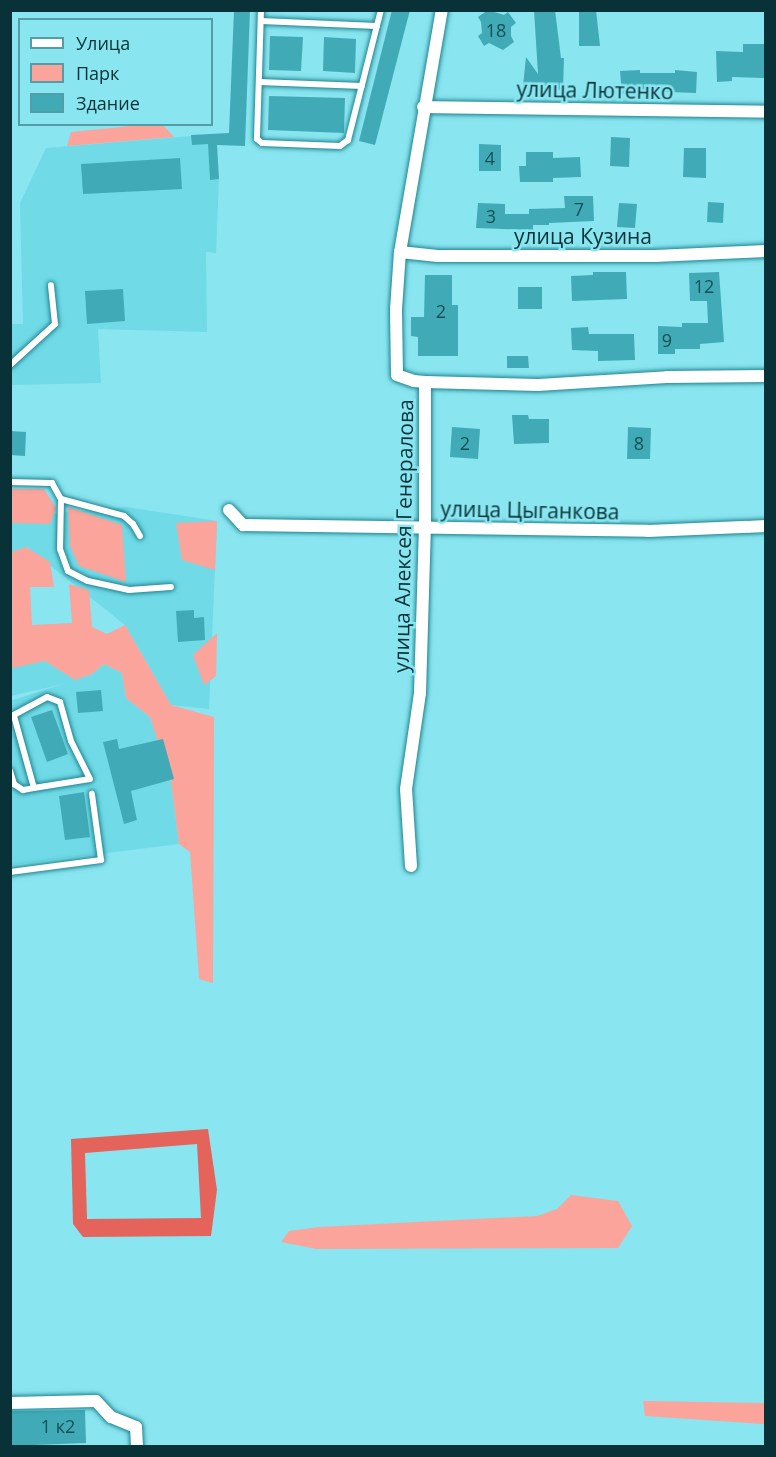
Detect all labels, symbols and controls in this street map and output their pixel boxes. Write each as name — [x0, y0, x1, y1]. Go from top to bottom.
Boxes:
legend — [18, 18, 213, 126]
house number: 18 — [486, 19, 506, 41]
text: Улица — [76, 31, 130, 55]
text: Парк — [76, 61, 119, 85]
street label: улица Лютенко — [516, 76, 674, 104]
text: Здание — [76, 91, 140, 115]
house number: 4 — [485, 147, 495, 169]
house number: 7 — [574, 198, 584, 220]
house number: 3 — [486, 205, 496, 227]
street label: улица Кузина — [514, 223, 652, 249]
house number: 12 — [694, 275, 714, 297]
house number: 2 — [436, 300, 446, 322]
house number: 9 — [662, 329, 672, 351]
street label: улица Алексея Генералова — [388, 399, 418, 673]
house number: 2 — [460, 432, 470, 454]
house number: 8 — [634, 432, 644, 454]
street label: улица Цыганкова — [440, 496, 620, 524]
house number: 1 к2 — [41, 1415, 75, 1437]

